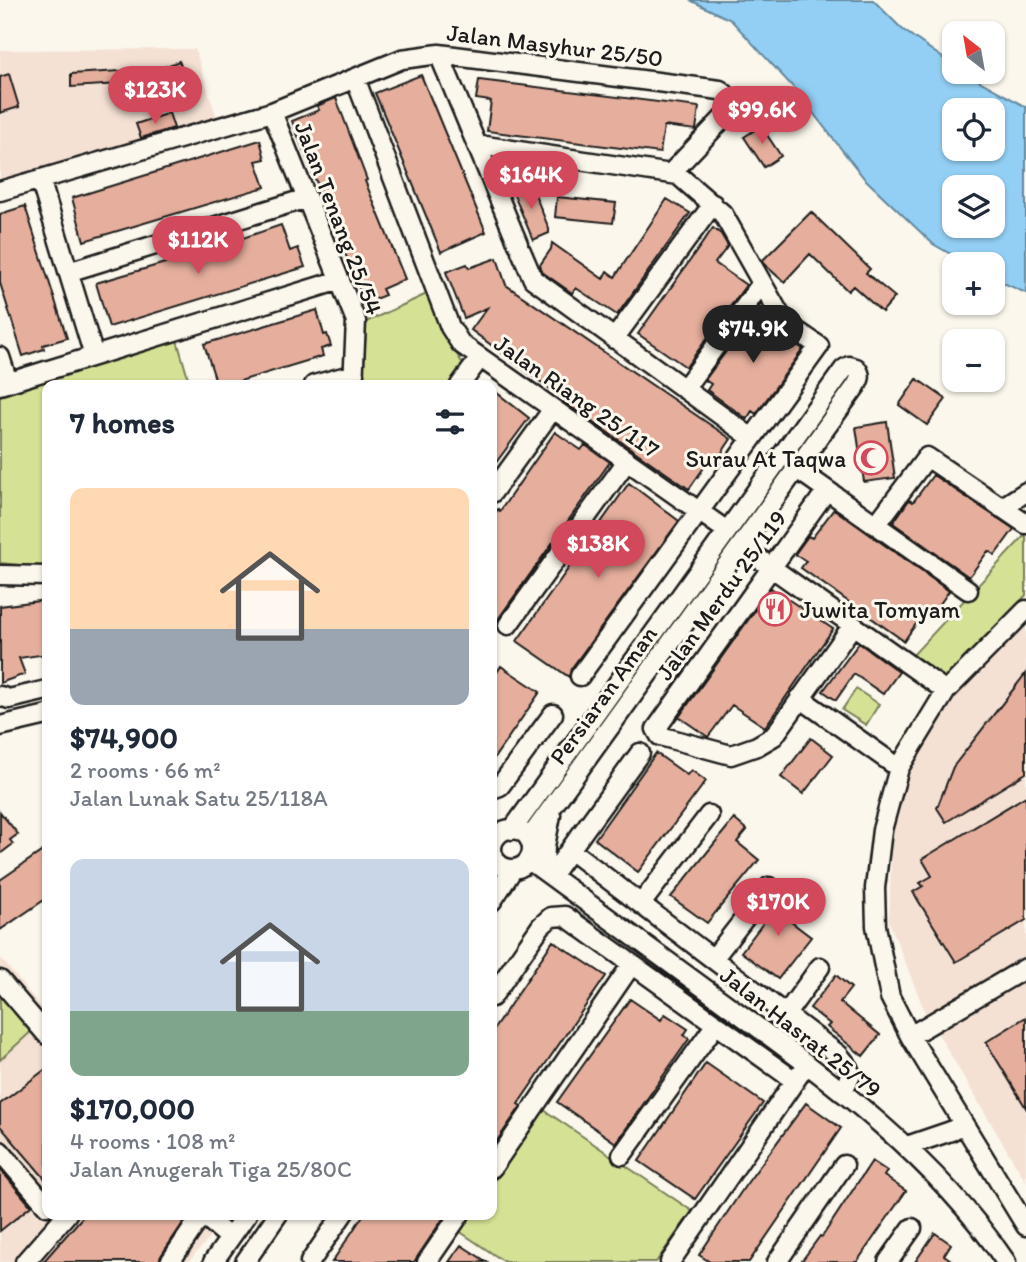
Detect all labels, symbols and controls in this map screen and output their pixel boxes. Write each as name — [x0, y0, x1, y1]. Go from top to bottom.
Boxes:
street label: Jalan Masyhur 25/50 — [445, 17, 665, 73]
north arrow — [942, 21, 1004, 84]
map controls — [942, 21, 1005, 392]
pin: $123K — [106, 66, 204, 126]
text: $123K — [124, 75, 186, 103]
pin: $99.6K — [705, 86, 819, 146]
text: $99.6K — [728, 95, 796, 123]
button: locate — [942, 98, 1005, 161]
street label: Jalan Tenang 25/54 — [289, 117, 389, 319]
pin: $164K — [482, 152, 580, 211]
text: $164K — [499, 160, 563, 188]
button: layers — [942, 175, 1005, 238]
pin: $112K — [149, 216, 247, 276]
text: $112K — [168, 225, 228, 253]
button: + — [942, 252, 1005, 315]
pin: $74.9K — [696, 306, 810, 365]
text: $74.9K — [718, 314, 788, 342]
street label: Jalan Riang 25/117 — [489, 328, 665, 464]
button: − — [942, 329, 1005, 392]
icon: filters — [431, 403, 469, 441]
text: 7 homes — [70, 404, 175, 441]
mosque icon: Surau At Taqwa — [852, 439, 890, 477]
place label: Surau At Taqwa — [685, 444, 846, 473]
street label: Jalan Merdu 25/119 — [650, 504, 792, 686]
pin: $138K — [549, 520, 647, 580]
text: $138K — [567, 529, 629, 557]
icon: home — [207, 533, 333, 659]
restaurant icon: Juwita Tomyam — [756, 590, 794, 628]
place label: Juwita Tomyam — [800, 595, 960, 624]
street label: Persiaran Aman — [543, 620, 663, 770]
text: $74,900 — [70, 719, 178, 756]
text: 2 rooms · 66 m² — [70, 756, 221, 784]
text: Jalan Lunak Satu 25/118A — [70, 784, 328, 812]
pin: $170K — [729, 878, 827, 938]
text: $170K — [747, 887, 809, 915]
icon: home — [207, 904, 333, 1030]
street label: Jalan Hasrat 25/79 — [715, 960, 887, 1104]
text: $170,000 — [70, 1090, 195, 1127]
text: 4 rooms · 108 m² — [70, 1127, 235, 1155]
text: Jalan Anugerah Tiga 25/80C — [70, 1155, 352, 1183]

